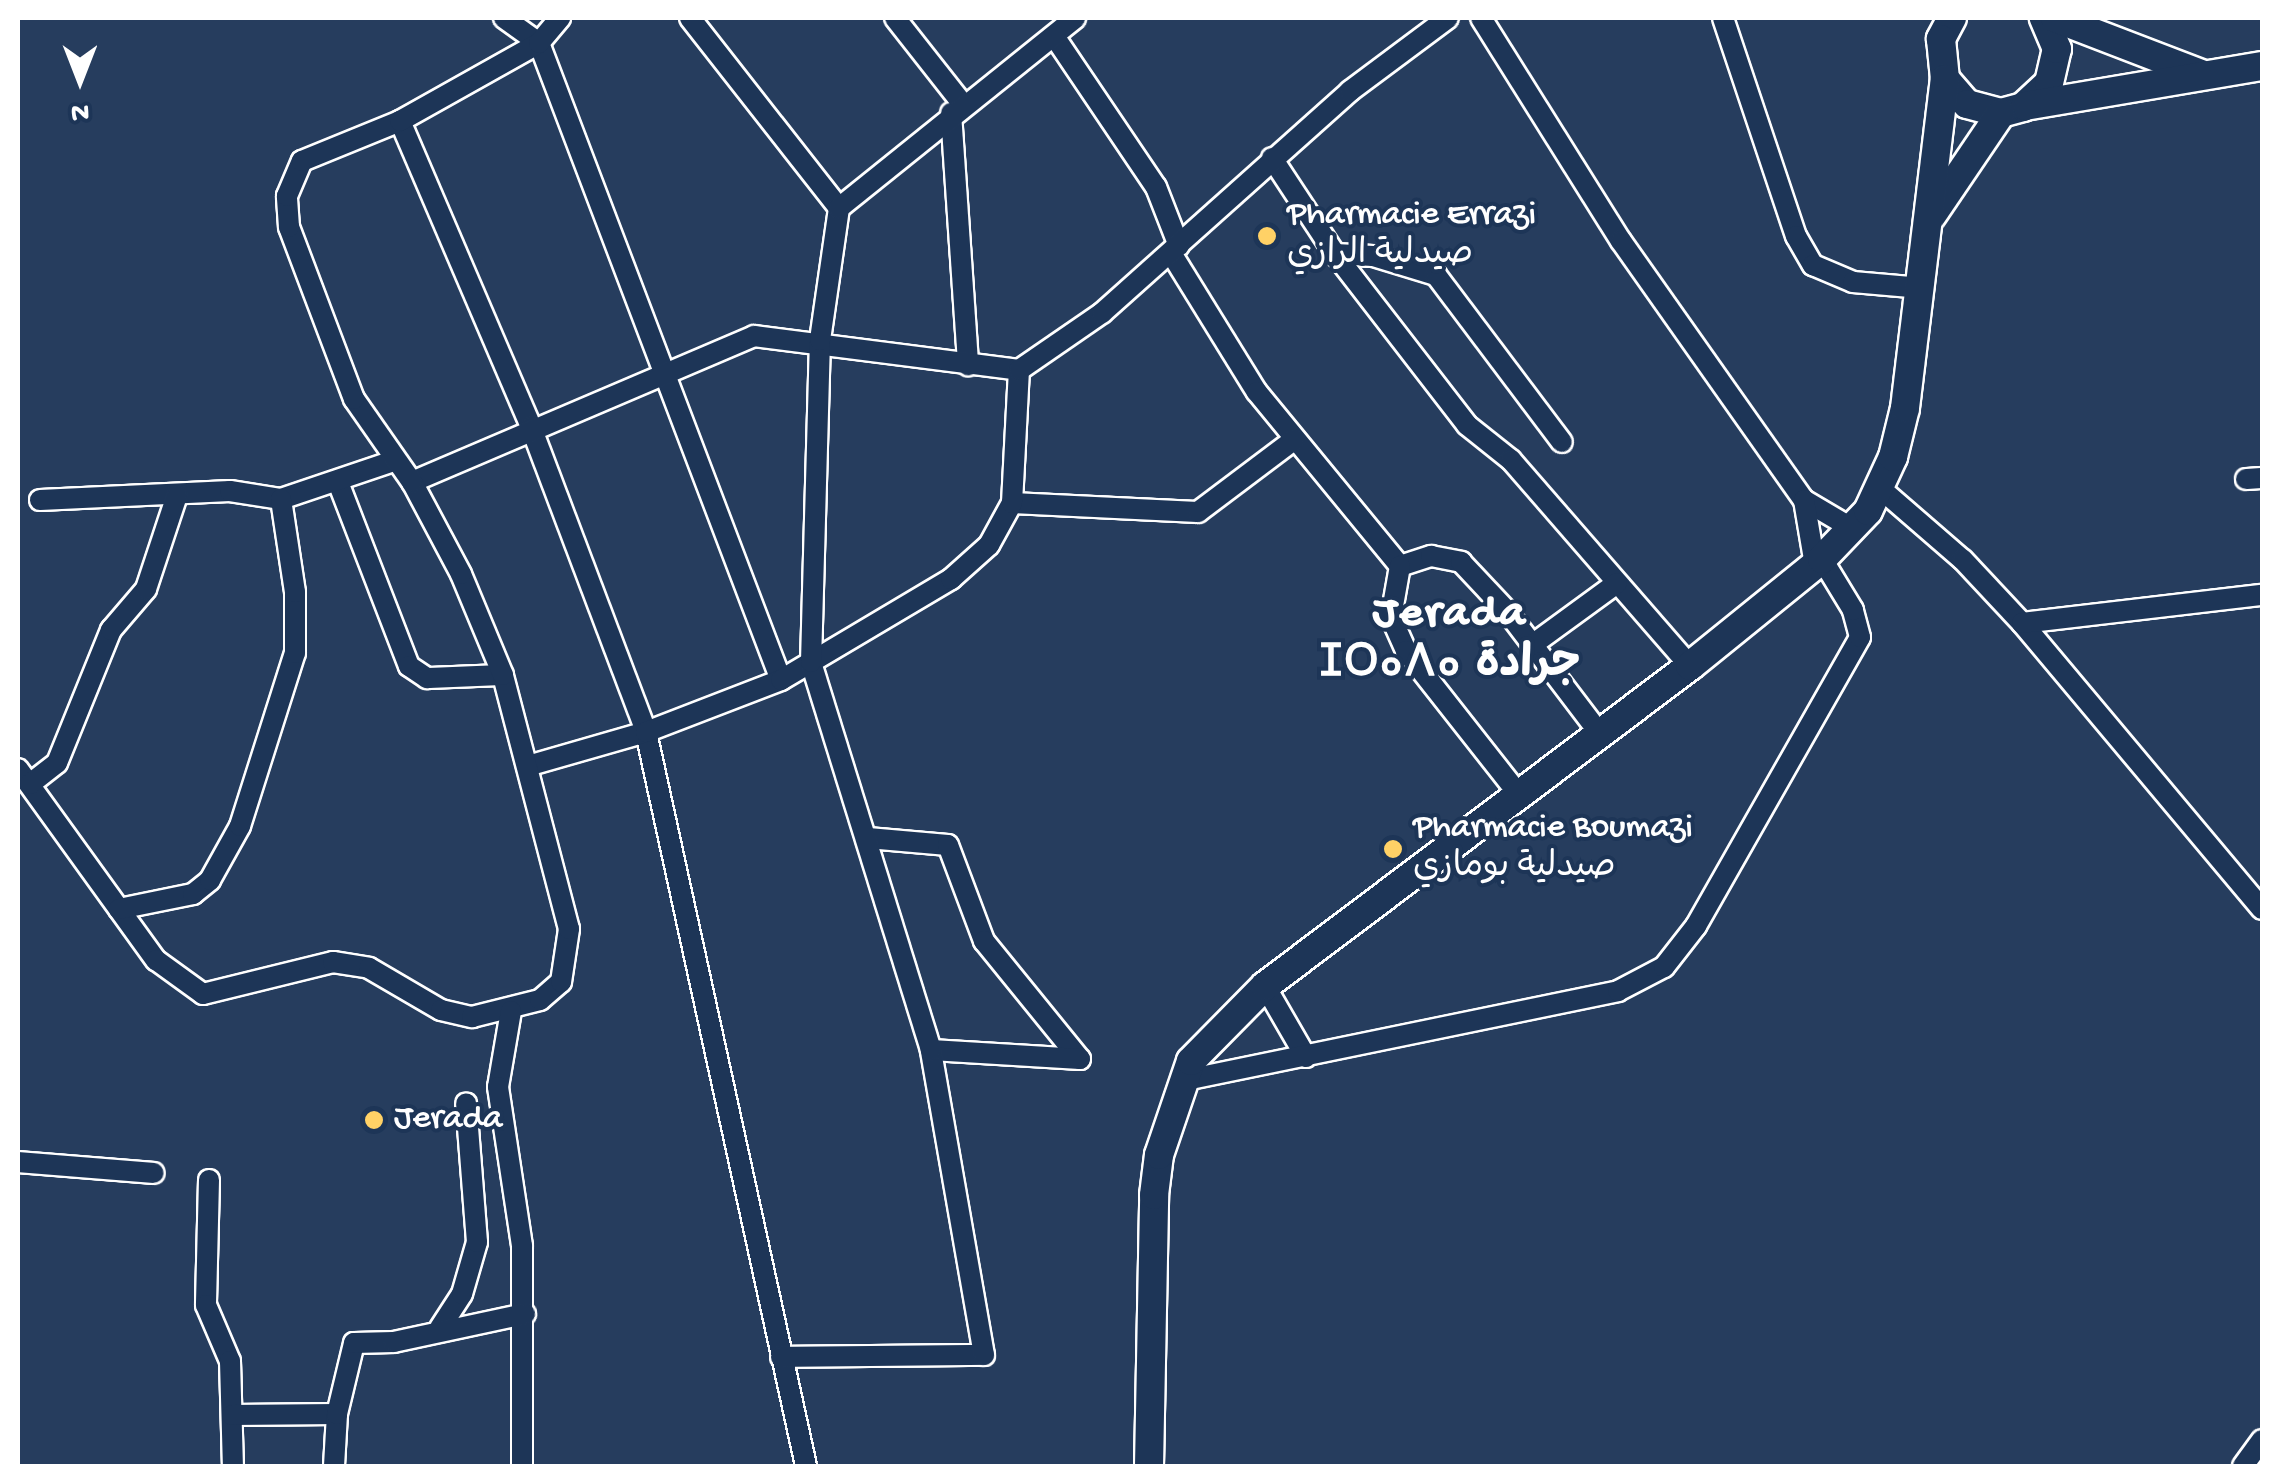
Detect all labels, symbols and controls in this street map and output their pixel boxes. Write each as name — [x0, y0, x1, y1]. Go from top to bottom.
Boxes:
north arrow — [30, 30, 130, 130]
text: N — [71, 94, 89, 127]
place label: Pharmacie Errazi صيدلية الرازي — [1287, 195, 1536, 277]
marker: Pharmacie Errazi صيدلية الرازي — [1256, 225, 1278, 247]
district label: Jerada ⵊⵔⴰⴷⴰ جرادة — [1326, 588, 1574, 694]
place label: Pharmacie Boumazi صيدلية بومازي — [1413, 808, 1693, 890]
marker: Pharmacie Boumazi صيدلية بومازي — [1382, 838, 1404, 860]
place label: Jerada — [394, 1099, 502, 1141]
marker: Jerada — [363, 1109, 385, 1131]

